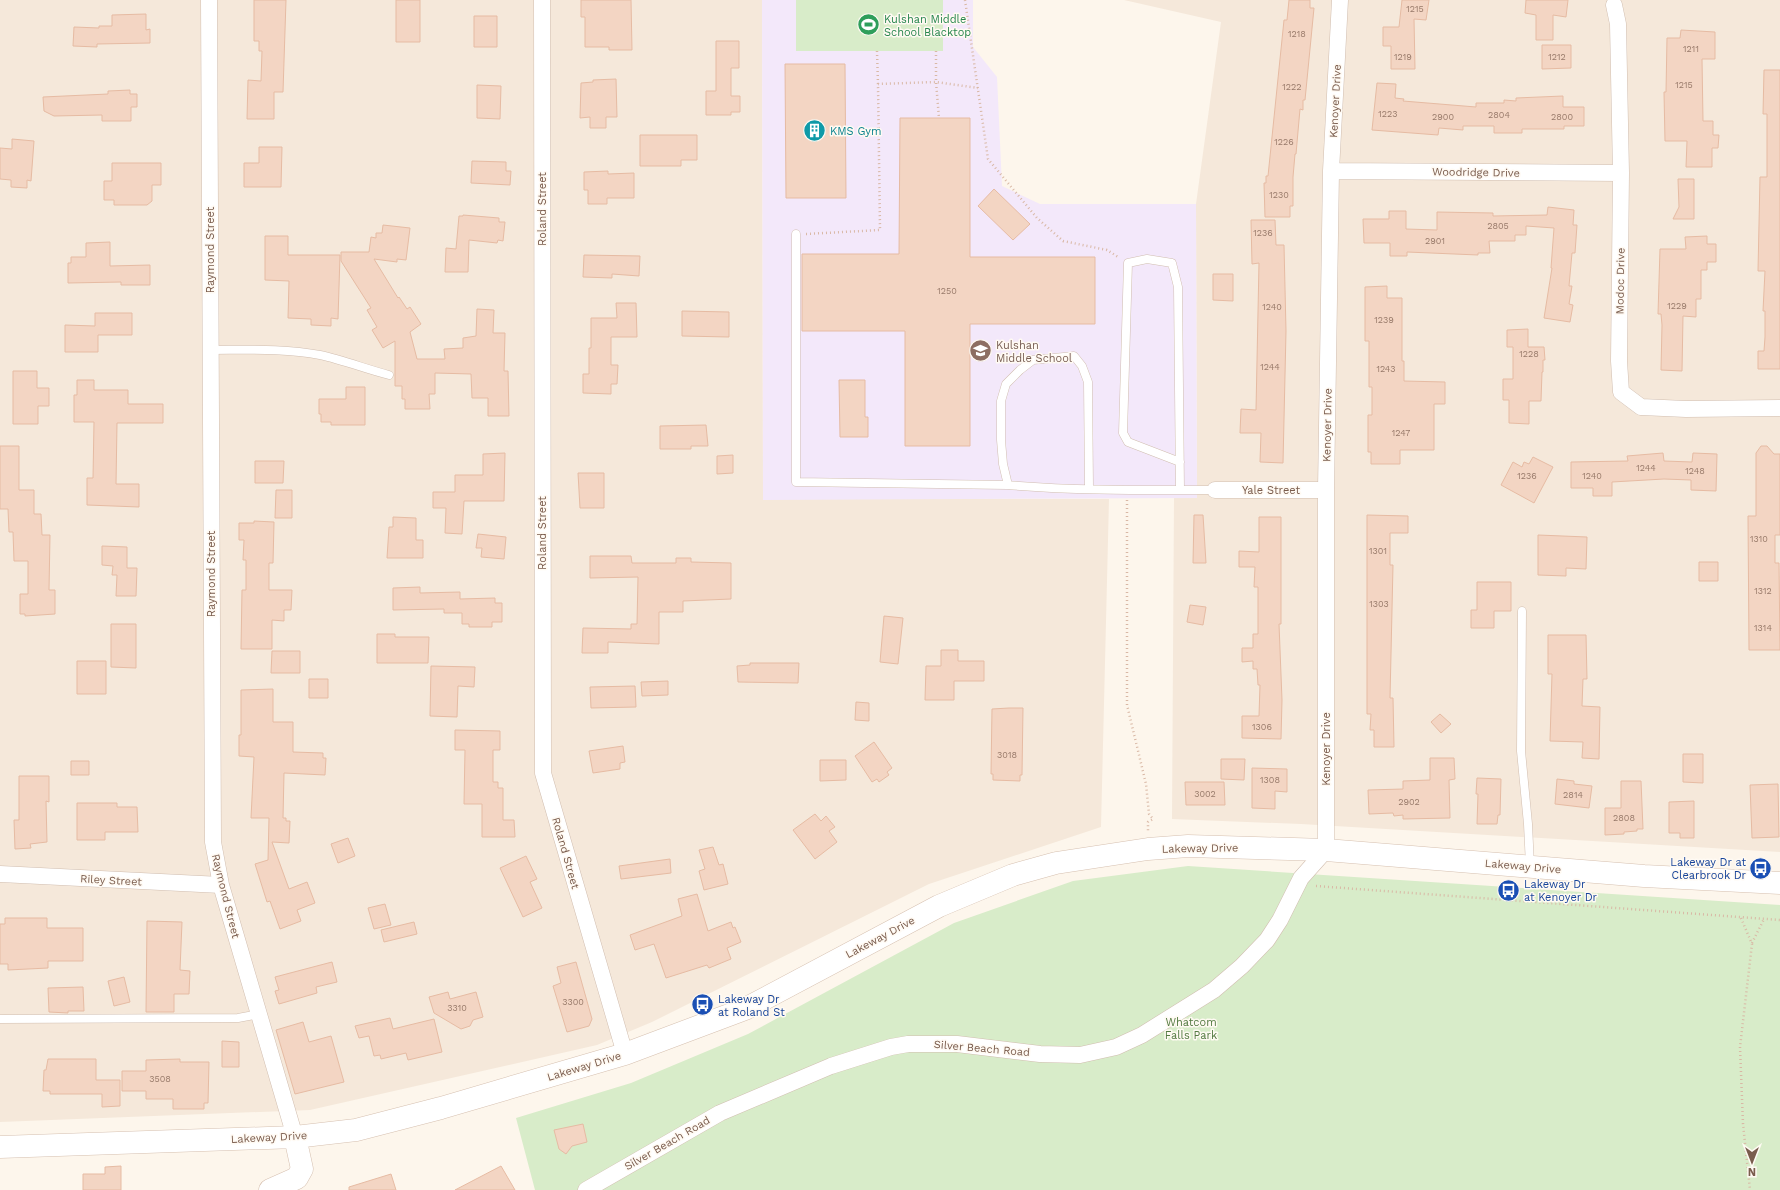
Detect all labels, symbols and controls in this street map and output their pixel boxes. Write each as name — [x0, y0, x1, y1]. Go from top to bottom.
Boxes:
house number: 1215 — [1406, 4, 1424, 14]
sports icon: Kulshan Middle School Blacktop — [856, 12, 882, 38]
place label: Kulshan Middle School Blacktop — [884, 13, 971, 39]
house number: 1218 — [1288, 29, 1306, 39]
house number: 1211 — [1683, 44, 1699, 54]
house number: 1219 — [1394, 52, 1412, 62]
house number: 1212 — [1548, 52, 1566, 62]
street label: Kenoyer Drive — [1327, 64, 1344, 138]
house number: 1215 — [1675, 80, 1693, 90]
house number: 1222 — [1282, 82, 1302, 92]
house number: 1223 — [1378, 109, 1398, 119]
house number: 2804 — [1488, 110, 1510, 120]
house number: 2900 — [1432, 112, 1454, 122]
house number: 2800 — [1551, 112, 1573, 122]
building icon: KMS Gym — [802, 118, 828, 144]
place label: KMS Gym — [830, 125, 881, 138]
house number: 1226 — [1274, 137, 1294, 147]
street label: Woodridge Drive — [1432, 165, 1520, 180]
street label: Roland Street — [536, 172, 549, 246]
house number: 1230 — [1269, 190, 1289, 200]
street label: Raymond Street — [204, 206, 217, 293]
house number: 2805 — [1487, 221, 1509, 231]
house number: 1236 — [1253, 228, 1273, 238]
house number: 2901 — [1425, 236, 1445, 246]
street label: Modoc Drive — [1613, 248, 1628, 314]
house number: 1250 — [937, 286, 957, 296]
house number: 1229 — [1667, 301, 1687, 311]
house number: 1240 — [1262, 302, 1282, 312]
house number: 1239 — [1374, 315, 1394, 325]
school or university icon: Kulshan Middle School — [967, 338, 993, 364]
place label: Kulshan Middle School — [996, 339, 1073, 365]
house number: 1228 — [1519, 349, 1539, 359]
house number: 1244 — [1260, 362, 1280, 372]
house number: 1243 — [1376, 364, 1396, 374]
street label: Kenoyer Drive — [1320, 388, 1335, 462]
house number: 1247 — [1392, 428, 1410, 438]
house number: 1244 — [1636, 463, 1656, 473]
house number: 1248 — [1685, 466, 1705, 476]
house number: 1236 — [1517, 471, 1537, 481]
house number: 1240 — [1582, 471, 1602, 481]
street label: Yale Street — [1242, 484, 1300, 497]
street label: Roland Street — [536, 496, 549, 570]
street label: Raymond Street — [205, 530, 218, 617]
house number: 1310 — [1750, 534, 1768, 544]
house number: 1301 — [1369, 546, 1387, 556]
house number: 1312 — [1754, 586, 1772, 596]
house number: 1303 — [1369, 599, 1389, 609]
house number: 1314 — [1754, 623, 1772, 633]
street label: Kenoyer Drive — [1320, 712, 1333, 786]
house number: 1306 — [1252, 722, 1272, 732]
house number: 3018 — [997, 750, 1017, 760]
house number: 1308 — [1260, 775, 1280, 785]
house number: 3002 — [1194, 789, 1216, 799]
house number: 2814 — [1563, 790, 1583, 800]
house number: 2902 — [1398, 797, 1420, 807]
house number: 2808 — [1613, 813, 1635, 823]
street label: Roland Street — [549, 816, 582, 891]
street label: Lakeway Drive — [1162, 841, 1238, 856]
street label: Raymond Street — [209, 853, 242, 940]
bus stop icon: Lakeway Dr at Clearbrook Dr — [1748, 855, 1774, 881]
place label: Lakeway Dr at Clearbrook Dr — [1670, 856, 1747, 882]
street label: Lakeway Drive — [1484, 857, 1562, 876]
street label: Riley Street — [80, 872, 143, 889]
bus stop icon: Lakeway Dr at Kenoyer Dr — [1495, 877, 1521, 903]
place label: Lakeway Dr at Kenoyer Dr — [1524, 878, 1598, 904]
street label: Lakeway Drive — [843, 914, 917, 961]
bus stop icon: Lakeway Dr at Roland St — [690, 992, 716, 1018]
place label: Lakeway Dr at Roland St — [718, 993, 785, 1019]
house number: 3300 — [562, 997, 584, 1007]
house number: 3310 — [447, 1003, 467, 1013]
park label: Whatcom Falls Park — [1165, 1016, 1217, 1042]
street label: Silver Beach Road — [933, 1038, 1031, 1059]
street label: Lakeway Drive — [546, 1049, 623, 1084]
house number: 3508 — [149, 1074, 171, 1084]
street label: Silver Beach Road — [622, 1114, 712, 1173]
street label: Lakeway Drive — [230, 1129, 308, 1146]
north arrow — [1732, 1142, 1772, 1182]
text: N — [1748, 1165, 1756, 1178]

